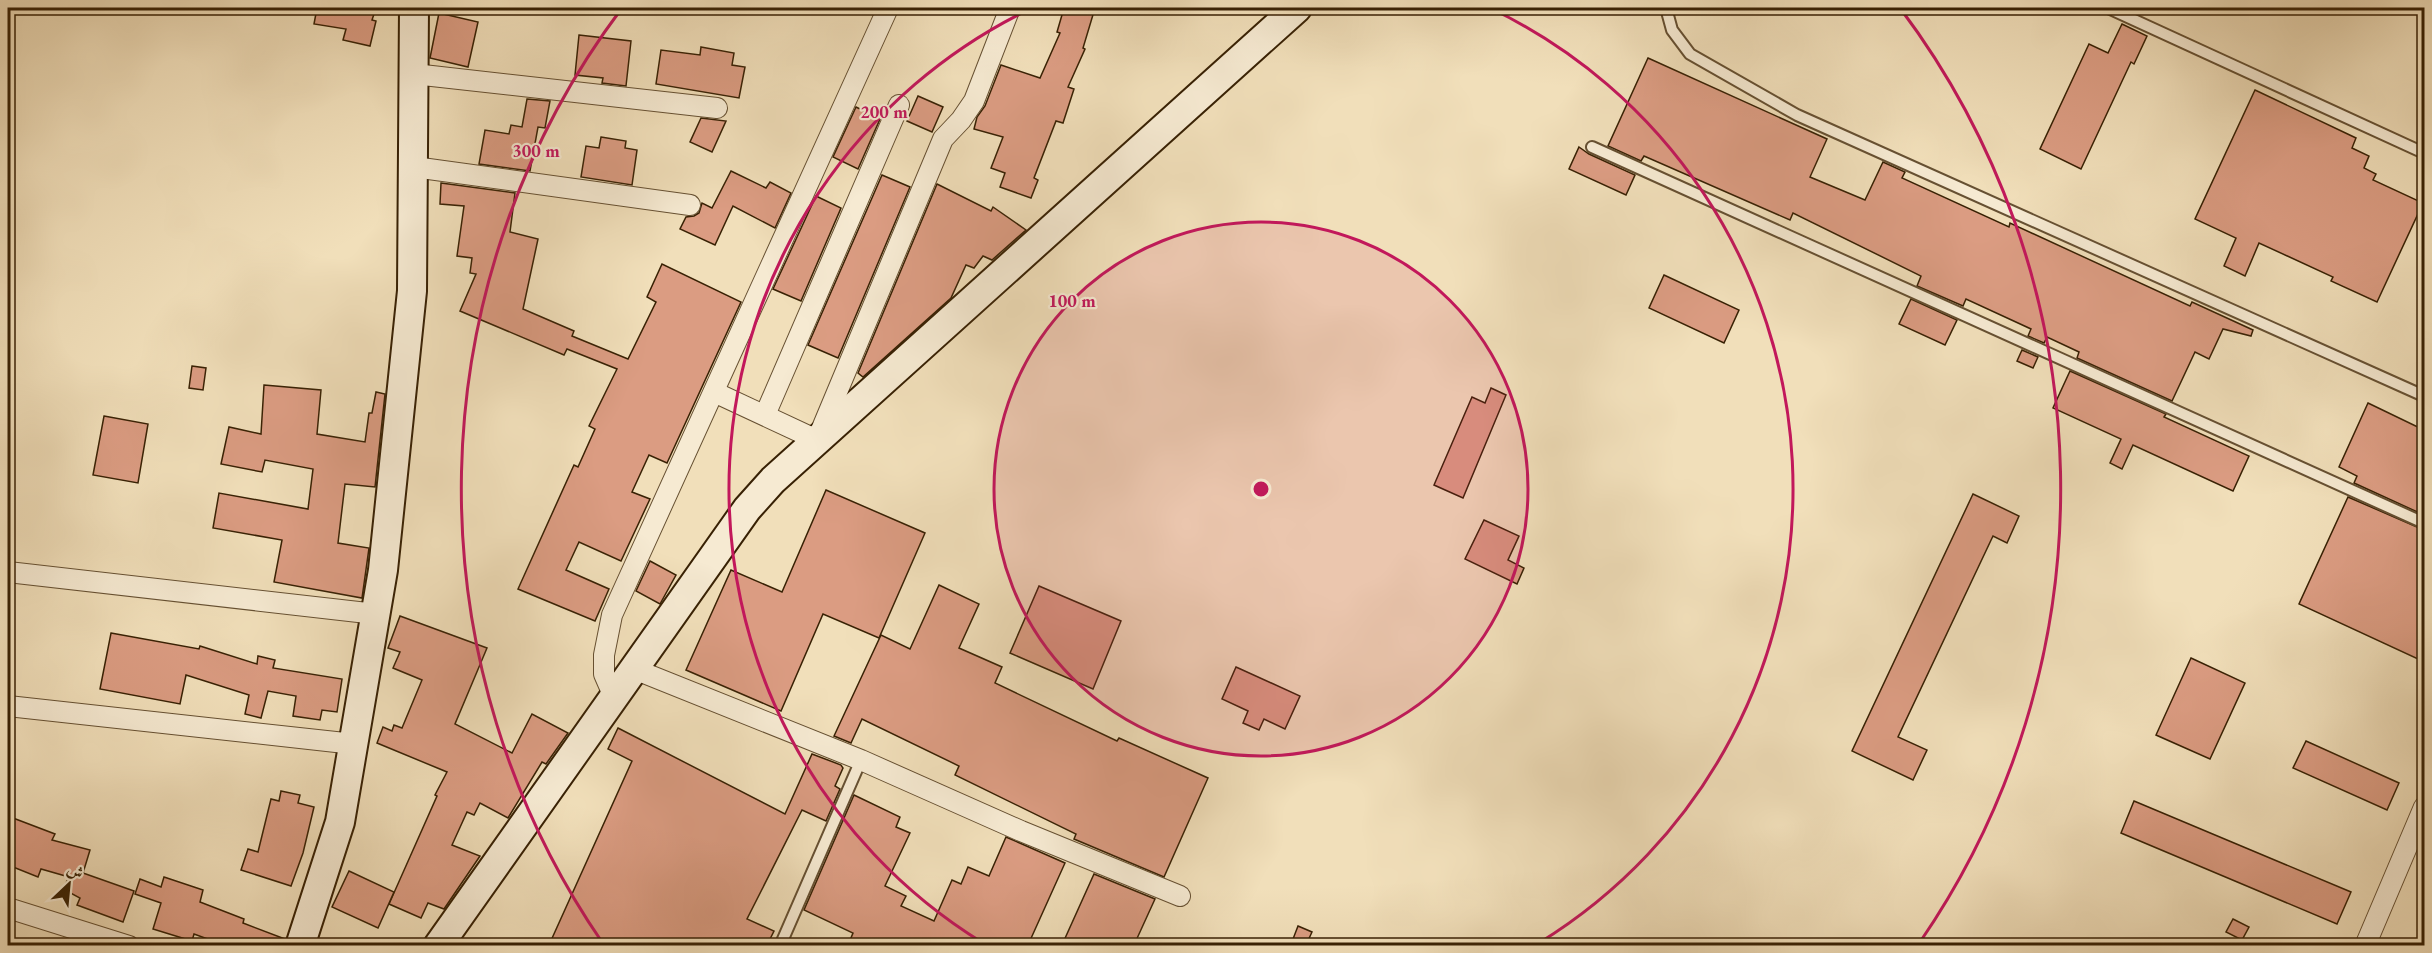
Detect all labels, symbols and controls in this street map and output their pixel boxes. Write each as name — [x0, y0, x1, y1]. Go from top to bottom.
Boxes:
text: 200 m — [860, 100, 908, 123]
text: 300 m — [512, 139, 560, 162]
text: 100 m — [1048, 289, 1096, 312]
centre of rings — [1251, 479, 1271, 499]
north arrow — [39, 854, 99, 914]
text: ش — [64, 858, 87, 884]

